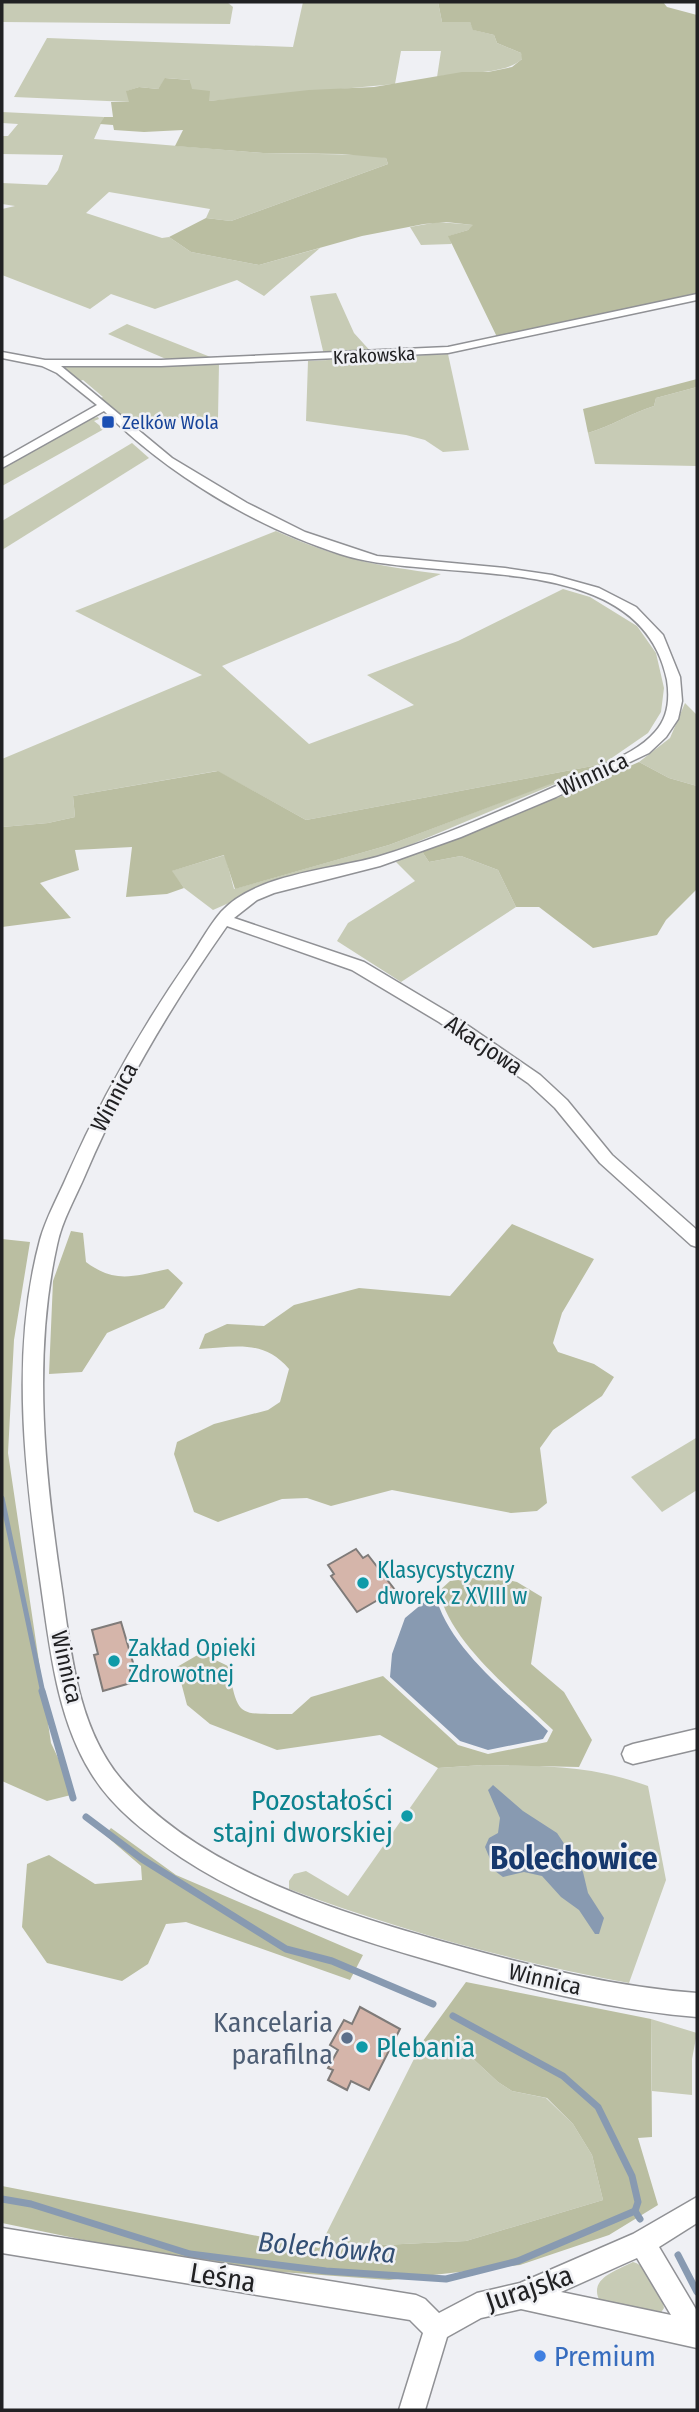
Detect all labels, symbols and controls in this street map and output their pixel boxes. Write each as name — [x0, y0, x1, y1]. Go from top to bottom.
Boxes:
street label: Krakowska — [332, 342, 416, 369]
place label: Zelków Wola — [122, 411, 219, 434]
marker: Zelków Wola — [100, 414, 116, 430]
street label: Winnica — [554, 746, 632, 802]
street label: Akacjowa — [440, 1009, 528, 1081]
street label: Winnica — [84, 1058, 144, 1136]
place label: Klasycystyczny dworek z XVIII w — [377, 1556, 527, 1610]
marker: Klasycystyczny dworek z XVIII w — [355, 1575, 371, 1591]
street label: Winnica — [45, 1628, 89, 1706]
place label: Zakład Opieki Zdrowotnej — [128, 1634, 256, 1688]
marker: Zakład Opieki Zdrowotnej — [106, 1653, 122, 1669]
place label: Pozostałości stajni dworskiej — [213, 1784, 393, 1849]
marker: Pozostałości stajni dworskiej — [399, 1808, 415, 1824]
district label: Bolechowice — [490, 1839, 658, 1877]
street label: Winnica — [506, 1957, 584, 2001]
place label: Kancelaria parafilna — [213, 2006, 333, 2071]
marker: Kancelaria parafilna — [339, 2030, 355, 2046]
place label: Plebania — [376, 2031, 475, 2064]
marker: Plebania — [354, 2039, 370, 2055]
water label: Bolechówka — [257, 2225, 397, 2270]
street label: Leśna — [188, 2256, 258, 2299]
street label: Jurajska — [481, 2258, 577, 2319]
place label: Premium — [554, 2340, 656, 2373]
marker: Premium — [532, 2348, 548, 2364]

